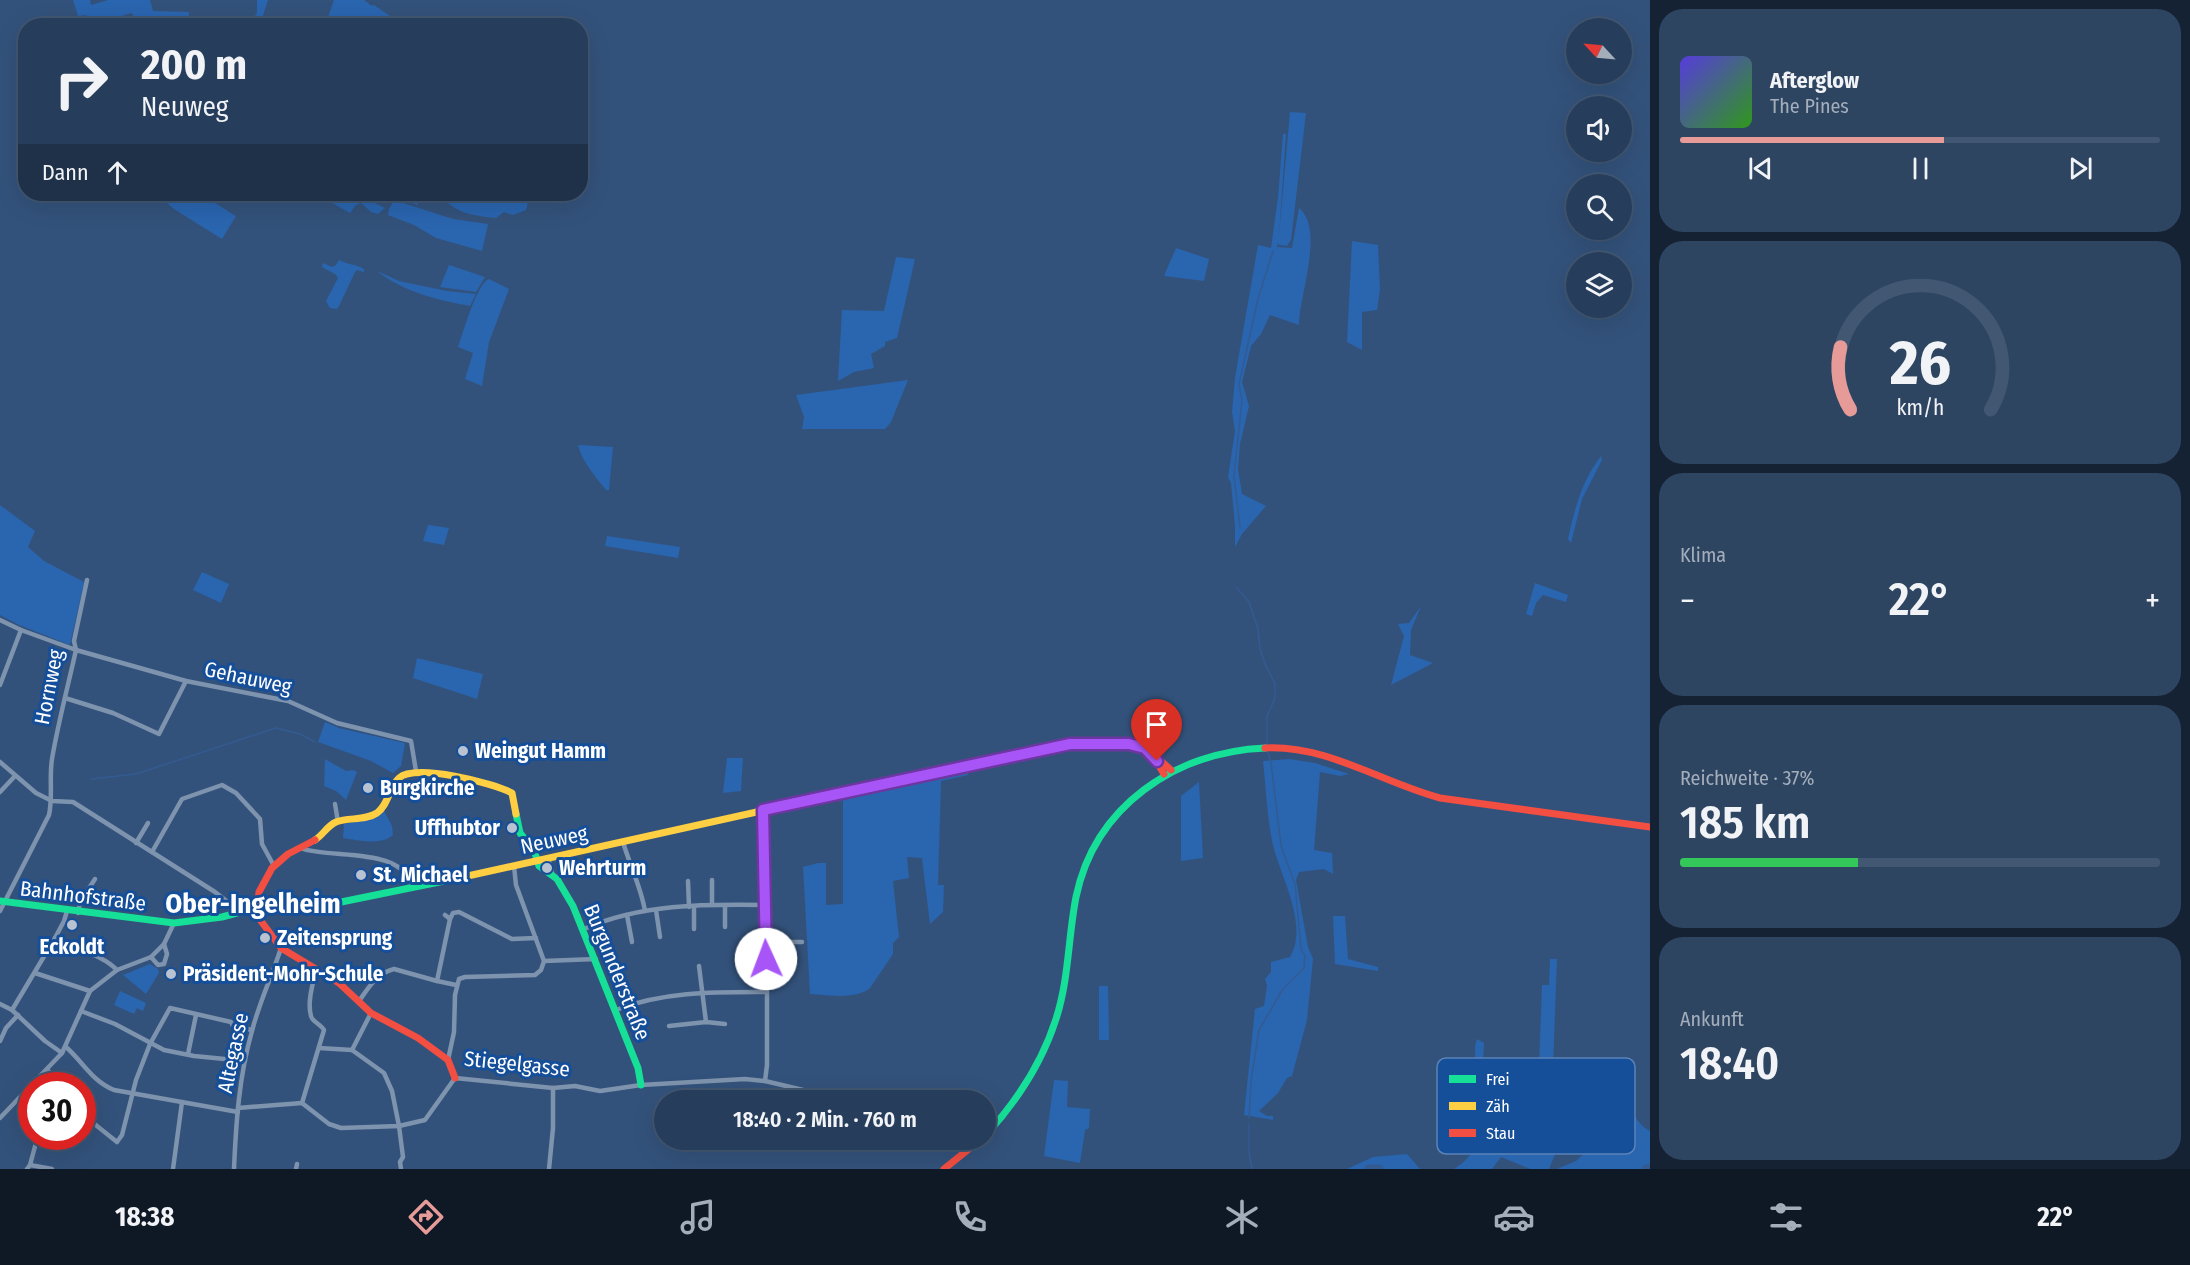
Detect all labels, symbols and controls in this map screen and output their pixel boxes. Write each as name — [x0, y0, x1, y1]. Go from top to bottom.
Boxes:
north arrow — [1566, 18, 1632, 84]
map controls — [1566, 18, 1632, 318]
text: 200 m — [141, 40, 247, 90]
icon: right — [42, 42, 120, 120]
text: Afterglow — [1770, 67, 1859, 94]
text: Neuweg — [141, 91, 229, 123]
text: The Pines — [1770, 94, 1849, 118]
button: sound — [1566, 96, 1632, 162]
icon: previous — [1744, 152, 1777, 185]
icon: pause — [1904, 152, 1937, 185]
icon: next — [2064, 152, 2097, 185]
icon: ahead — [101, 156, 134, 189]
text: Dann — [42, 159, 89, 186]
button: search — [1566, 174, 1632, 240]
button: layers — [1566, 252, 1632, 318]
text: 26 — [1888, 326, 1951, 401]
text: km/h — [1896, 395, 1944, 421]
text: Klima — [1680, 543, 1726, 567]
text: 22° — [1889, 573, 1951, 627]
text: − — [1680, 581, 1695, 621]
text: + — [2145, 581, 2160, 621]
street label: Hornweg — [29, 647, 69, 727]
street label: Gehauweg — [202, 656, 294, 700]
pin — [1131, 699, 1182, 761]
icon: arrive — [1140, 708, 1173, 741]
place label: Weingut Hamm — [475, 738, 606, 764]
marker: Weingut Hamm — [456, 744, 470, 758]
text: Reichweite · 37% — [1680, 766, 1815, 790]
place label: Burgkirche — [380, 775, 475, 801]
marker: Burgkirche — [361, 781, 375, 795]
text: 185 km — [1680, 796, 1810, 850]
place label: Uffhubtor — [415, 815, 500, 841]
street label: Neuweg — [518, 820, 590, 860]
marker: Uffhubtor — [505, 821, 519, 835]
place label: Wehrturm — [559, 855, 646, 881]
marker: Wehrturm — [540, 861, 554, 875]
place label: St. Michael — [373, 862, 468, 888]
marker: St. Michael — [354, 868, 368, 882]
street label: Bahnhofstraße — [18, 875, 148, 917]
district label: Ober-Ingelheim — [165, 888, 341, 920]
street label: Burgunderstraße — [578, 900, 656, 1044]
marker: Eckoldt — [65, 918, 79, 932]
place label: Zeitensprung — [277, 925, 393, 951]
position arrow — [734, 927, 798, 991]
marker: Zeitensprung — [258, 931, 272, 945]
place label: Eckoldt — [40, 934, 105, 960]
place label: Präsident-Mohr-Schule — [183, 961, 384, 987]
marker: Präsident-Mohr-Schule — [164, 967, 178, 981]
text: Ankunft — [1680, 1007, 1744, 1031]
street label: Altegasse — [212, 1011, 254, 1095]
text: 18:40 — [1680, 1037, 1779, 1091]
street label: Stiegelgasse — [463, 1046, 571, 1082]
legend — [1437, 1058, 1635, 1154]
text: Frei — [1486, 1070, 1510, 1089]
speed limit sign: 30 — [18, 1072, 96, 1150]
text: Zäh — [1486, 1097, 1510, 1116]
text: 18:40 · 2 Min. · 760 m — [733, 1106, 917, 1133]
text: Stau — [1486, 1124, 1515, 1143]
icon: directions — [405, 1196, 447, 1238]
icon: music — [677, 1196, 719, 1238]
icon: phone — [949, 1196, 991, 1238]
icon: climate — [1221, 1196, 1263, 1238]
icon: car — [1493, 1196, 1535, 1238]
icon: filters — [1765, 1196, 1807, 1238]
text: 18:38 — [115, 1201, 174, 1233]
text: 22° — [2037, 1201, 2075, 1233]

